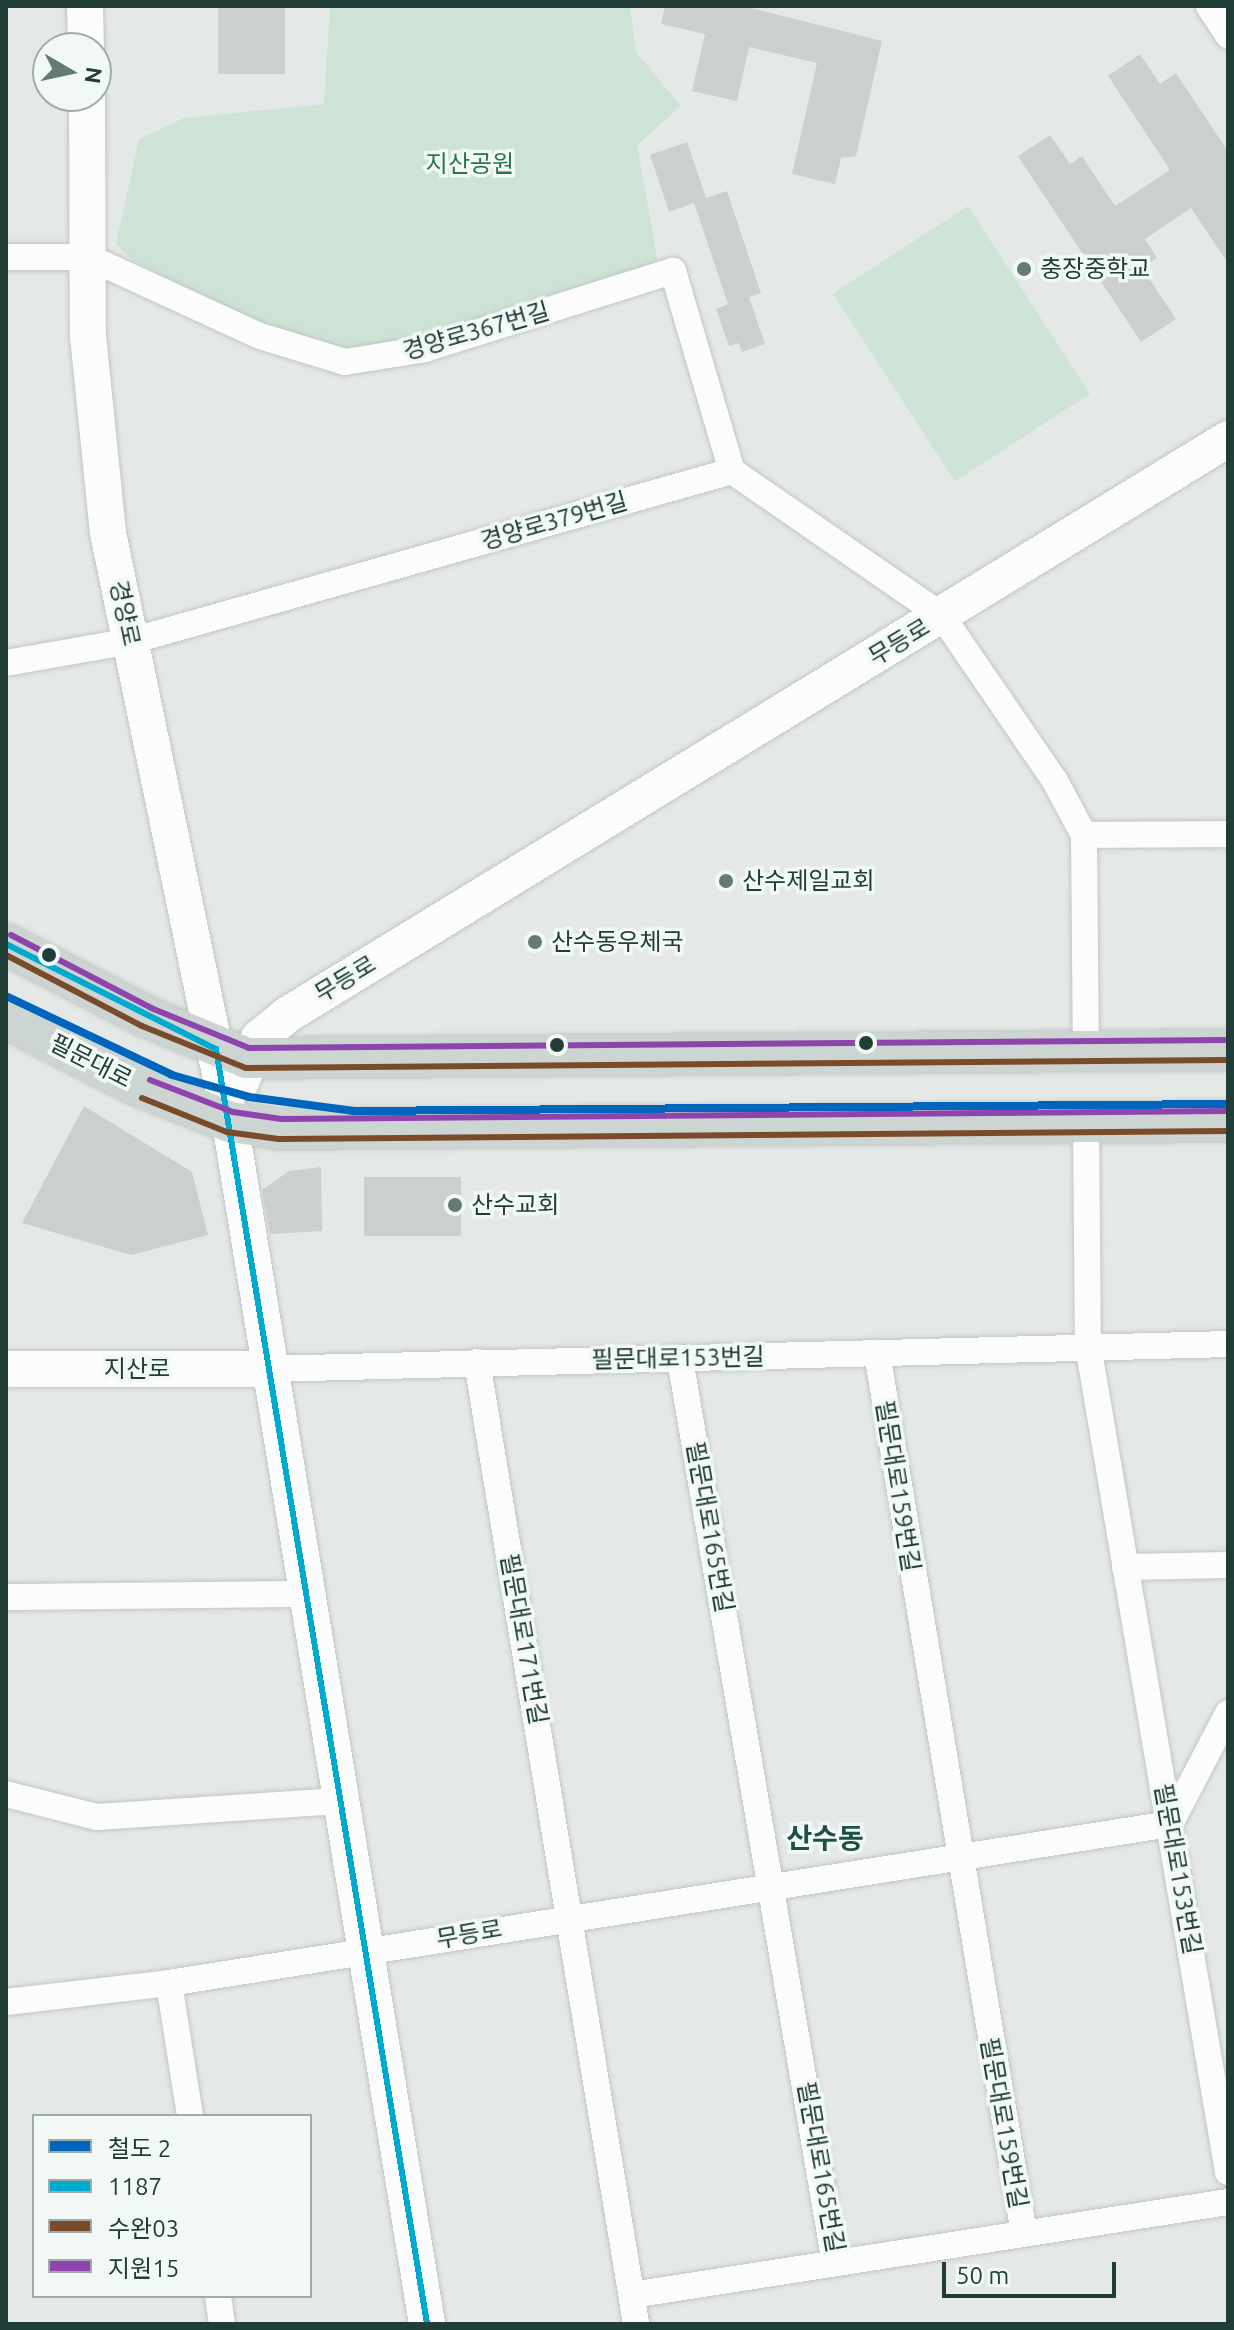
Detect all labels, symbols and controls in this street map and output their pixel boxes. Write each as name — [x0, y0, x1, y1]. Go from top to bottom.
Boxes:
north arrow — [32, 32, 112, 112]
text: N — [81, 65, 108, 86]
park label: 지산공원 — [426, 150, 514, 178]
place label: 충장중학교 — [1040, 255, 1150, 283]
marker: 충장중학교 — [1015, 260, 1033, 278]
street label: 경양로367번길 — [399, 296, 553, 366]
street label: 경양로379번길 — [477, 486, 631, 556]
street label: 경양로 — [104, 578, 146, 648]
street label: 무등로 — [863, 613, 935, 671]
place label: 산수제일교회 — [742, 867, 874, 895]
marker: 산수제일교회 — [717, 872, 735, 890]
place label: 산수동우체국 — [551, 928, 683, 956]
marker: 산수동우체국 — [526, 933, 544, 951]
unlabelled marker — [41, 947, 57, 963]
street label: 무등로 — [309, 950, 381, 1008]
street label: 필문대로 — [45, 1028, 137, 1094]
unlabelled marker — [858, 1035, 874, 1051]
unlabelled marker — [549, 1037, 565, 1053]
place label: 산수교회 — [471, 1191, 559, 1219]
marker: 산수교회 — [446, 1196, 464, 1214]
street label: 필문대로153번길 — [591, 1342, 765, 1374]
street label: 지산로 — [104, 1355, 170, 1383]
street label: 필문대로159번길 — [870, 1398, 926, 1574]
street label: 필문대로165번길 — [681, 1439, 739, 1615]
street label: 필문대로171번길 — [495, 1551, 553, 1727]
street label: 필문대로153번길 — [1149, 1781, 1207, 1957]
district label: 산수동 — [786, 1821, 864, 1855]
street label: 무등로 — [434, 1914, 504, 1954]
street label: 필문대로159번길 — [975, 2035, 1033, 2211]
street label: 필문대로165번길 — [792, 2079, 850, 2255]
legend — [32, 2114, 312, 2298]
text: 철도 2 — [108, 2135, 171, 2162]
text: 1187 — [108, 2173, 162, 2200]
text: 수완03 — [108, 2215, 179, 2242]
scale bar — [946, 2246, 1120, 2296]
text: 지원15 — [108, 2255, 179, 2282]
text: 50 m — [956, 2262, 1009, 2289]

